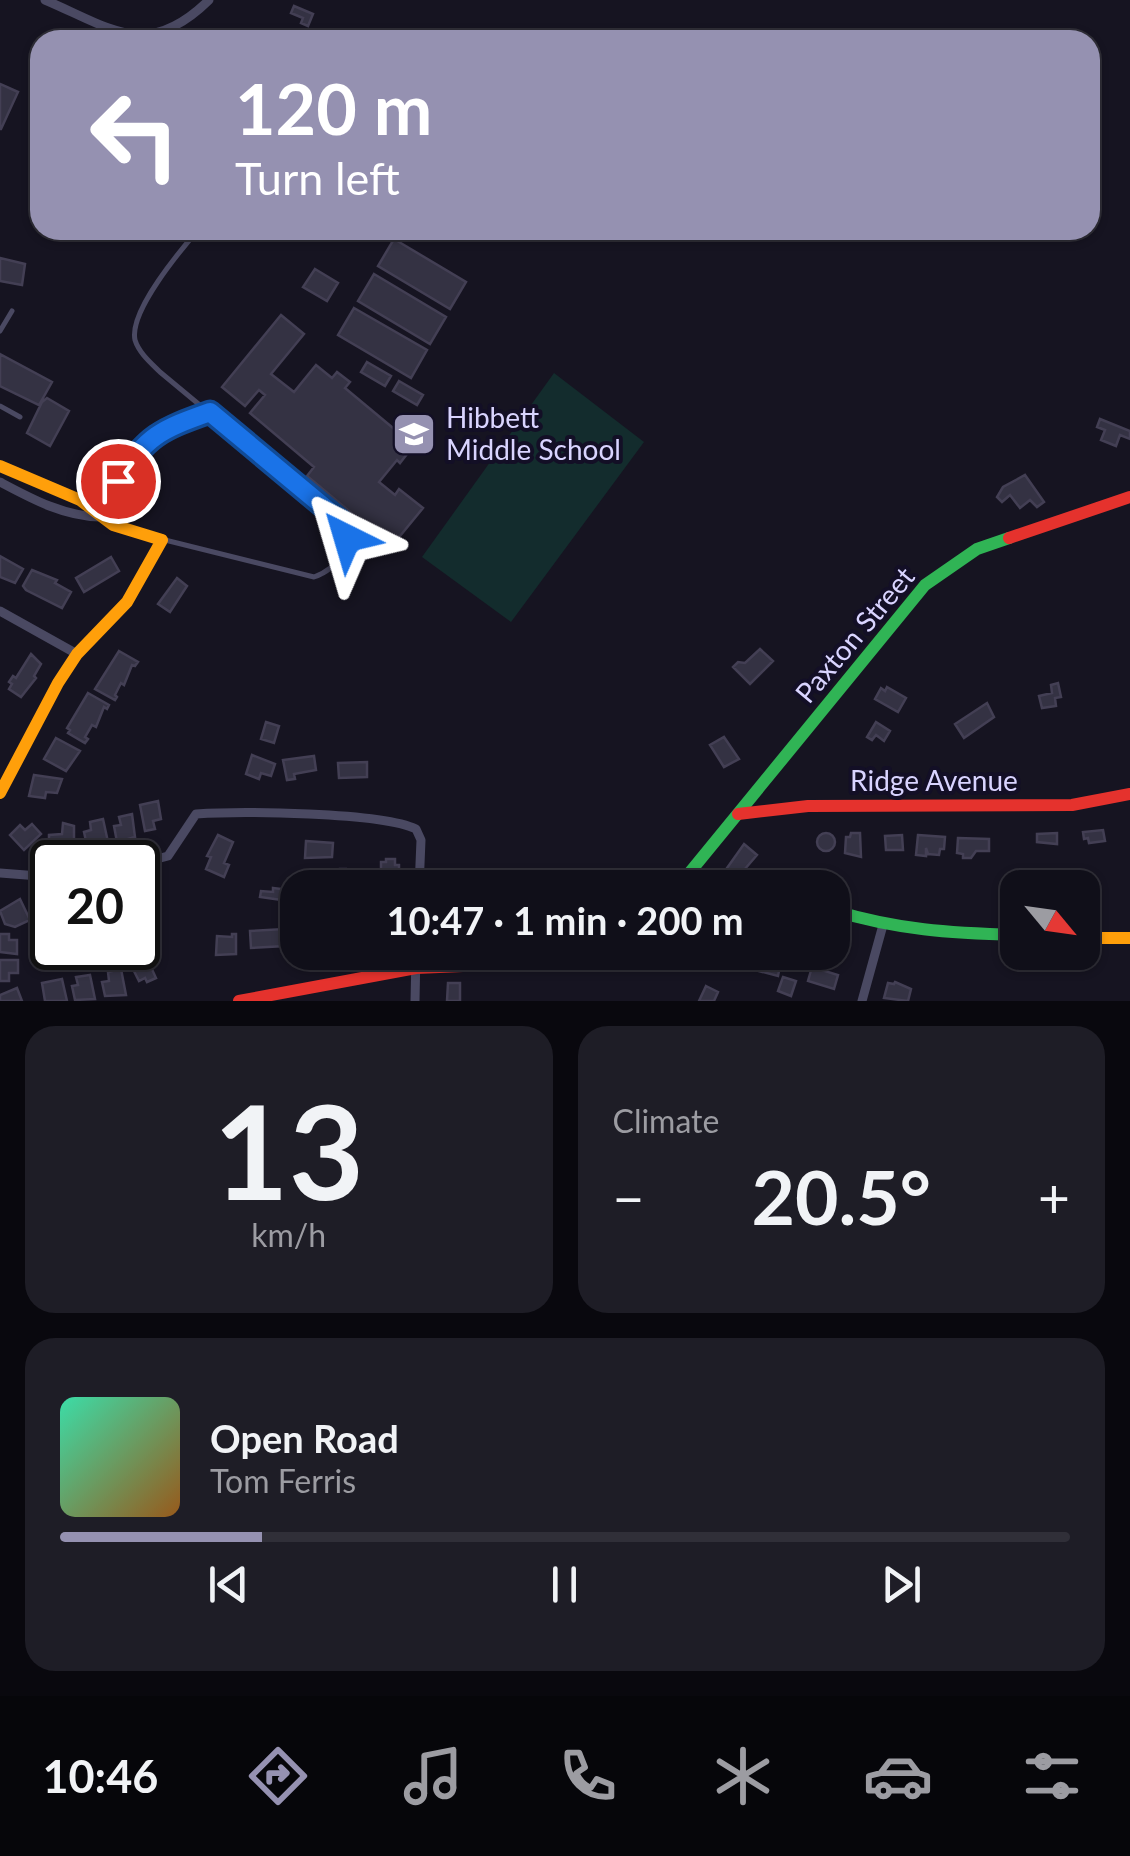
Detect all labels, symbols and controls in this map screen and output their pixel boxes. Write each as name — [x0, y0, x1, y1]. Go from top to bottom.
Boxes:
text: 120 m — [235, 66, 432, 150]
icon: left — [70, 70, 200, 200]
text: Turn left — [235, 151, 400, 205]
place label: Hibbett Middle School — [446, 400, 621, 466]
school or university icon: Hibbett Middle School — [391, 411, 437, 457]
pin — [76, 439, 161, 524]
icon: arrive — [91, 454, 146, 509]
position arrow — [295, 486, 399, 590]
street label: Paxton Street — [788, 560, 921, 709]
street label: Ridge Avenue — [850, 763, 1018, 797]
speed limit sign: 20 — [30, 840, 160, 970]
north arrow — [1000, 870, 1100, 970]
map controls — [1000, 870, 1100, 970]
text: 10:47 · 1 min · 200 m — [386, 897, 744, 943]
text: 13 — [213, 1072, 364, 1228]
text: Climate — [613, 1101, 719, 1140]
text: 20.5° — [752, 1151, 931, 1241]
text: − — [613, 1164, 644, 1230]
text: + — [1038, 1164, 1070, 1230]
text: km/h — [251, 1215, 326, 1254]
text: Open Road — [210, 1415, 399, 1461]
text: Tom Ferris — [210, 1461, 356, 1500]
icon: previous — [201, 1557, 256, 1612]
icon: pause — [537, 1557, 592, 1612]
icon: next — [874, 1557, 929, 1612]
icon: directions — [243, 1741, 313, 1811]
icon: music — [398, 1741, 468, 1811]
icon: phone — [553, 1741, 623, 1811]
icon: climate — [708, 1741, 778, 1811]
icon: car — [863, 1741, 933, 1811]
icon: filters — [1017, 1741, 1087, 1811]
text: 10:46 — [42, 1749, 158, 1803]

